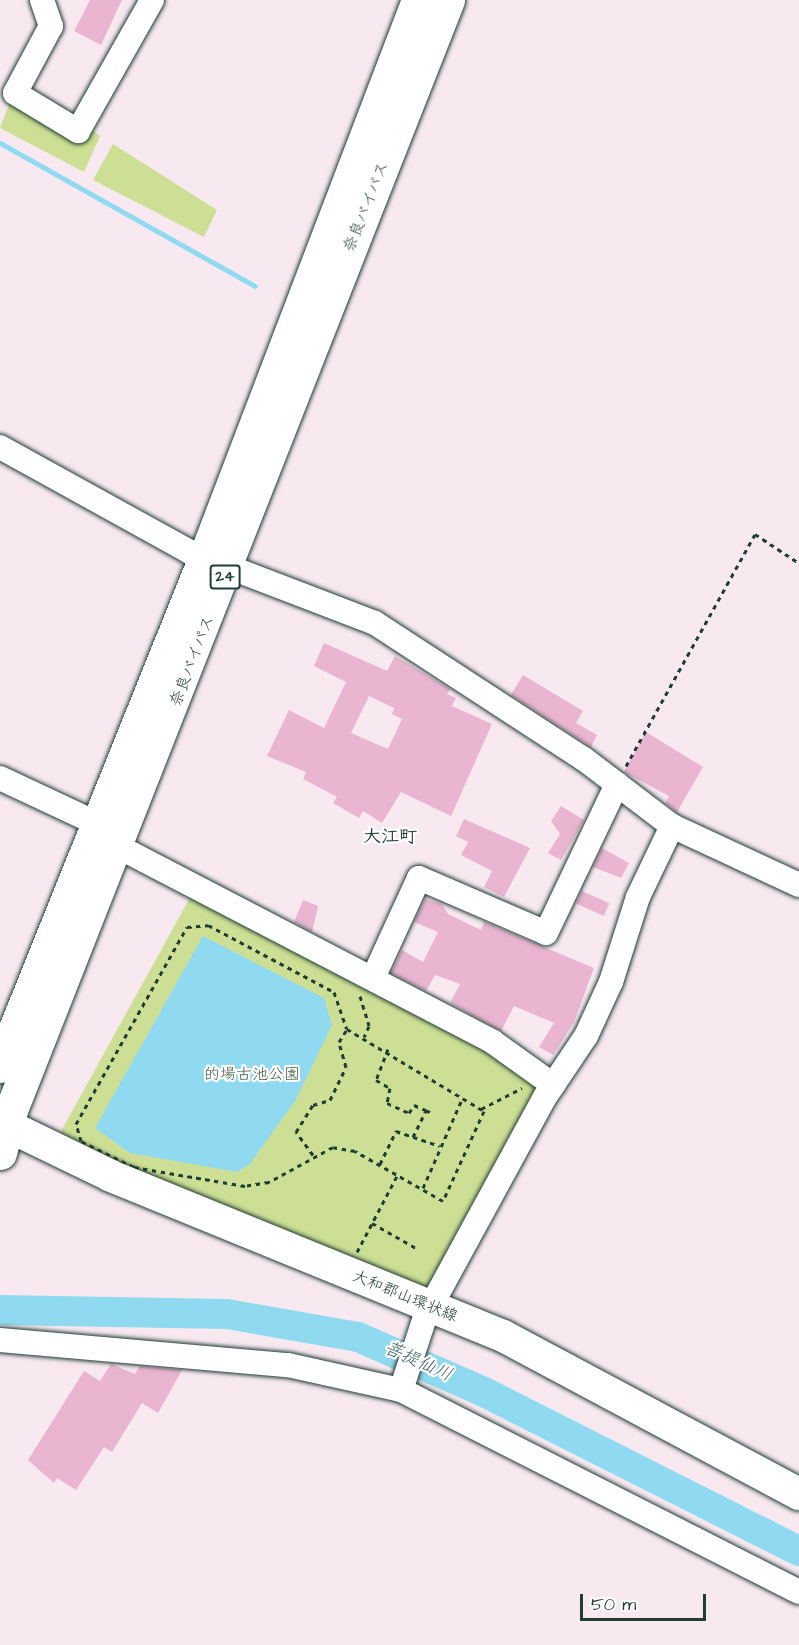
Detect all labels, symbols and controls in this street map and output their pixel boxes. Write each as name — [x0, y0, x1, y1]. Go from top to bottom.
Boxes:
street label: 奈良バイパス — [339, 159, 393, 255]
road number: 24 — [208, 565, 242, 589]
street label: 奈良バイパス — [166, 613, 218, 709]
district label: 大江町 — [363, 826, 417, 848]
park label: 的場古池公園 — [204, 1064, 300, 1084]
street label: 大和郡山環状線 — [349, 1266, 461, 1326]
water label: 菩提仙川 — [381, 1337, 455, 1387]
scale bar — [583, 1582, 709, 1620]
text: 50 m — [591, 1592, 636, 1617]

